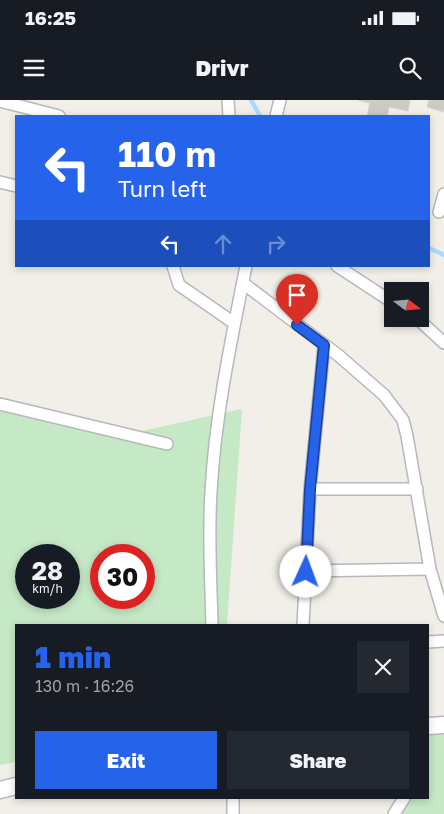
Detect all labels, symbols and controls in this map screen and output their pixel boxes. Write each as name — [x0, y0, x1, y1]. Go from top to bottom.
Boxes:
text: 16:25 — [25, 6, 76, 29]
icon: menu — [20, 54, 48, 82]
text: Drivr — [195, 54, 249, 81]
icon: search — [396, 54, 424, 82]
text: 110 m — [118, 133, 216, 175]
icon: left — [35, 135, 100, 200]
text: Turn left — [118, 175, 207, 202]
icon: left — [156, 230, 184, 258]
icon: ahead — [209, 230, 237, 258]
icon: right — [262, 230, 290, 258]
pin — [276, 274, 318, 325]
icon: arrive — [283, 281, 311, 309]
north arrow — [384, 282, 429, 328]
map controls — [384, 282, 429, 327]
speed limit sign: 30 — [90, 544, 155, 609]
position arrow — [279, 545, 331, 597]
text: 28 — [32, 555, 63, 586]
text: km/h — [32, 581, 63, 596]
text: 1 min — [35, 639, 111, 675]
button: close — [357, 641, 409, 693]
text: 130 m · 16:26 — [35, 676, 134, 696]
button: Exit — [35, 731, 217, 789]
button: Share — [227, 731, 409, 789]

